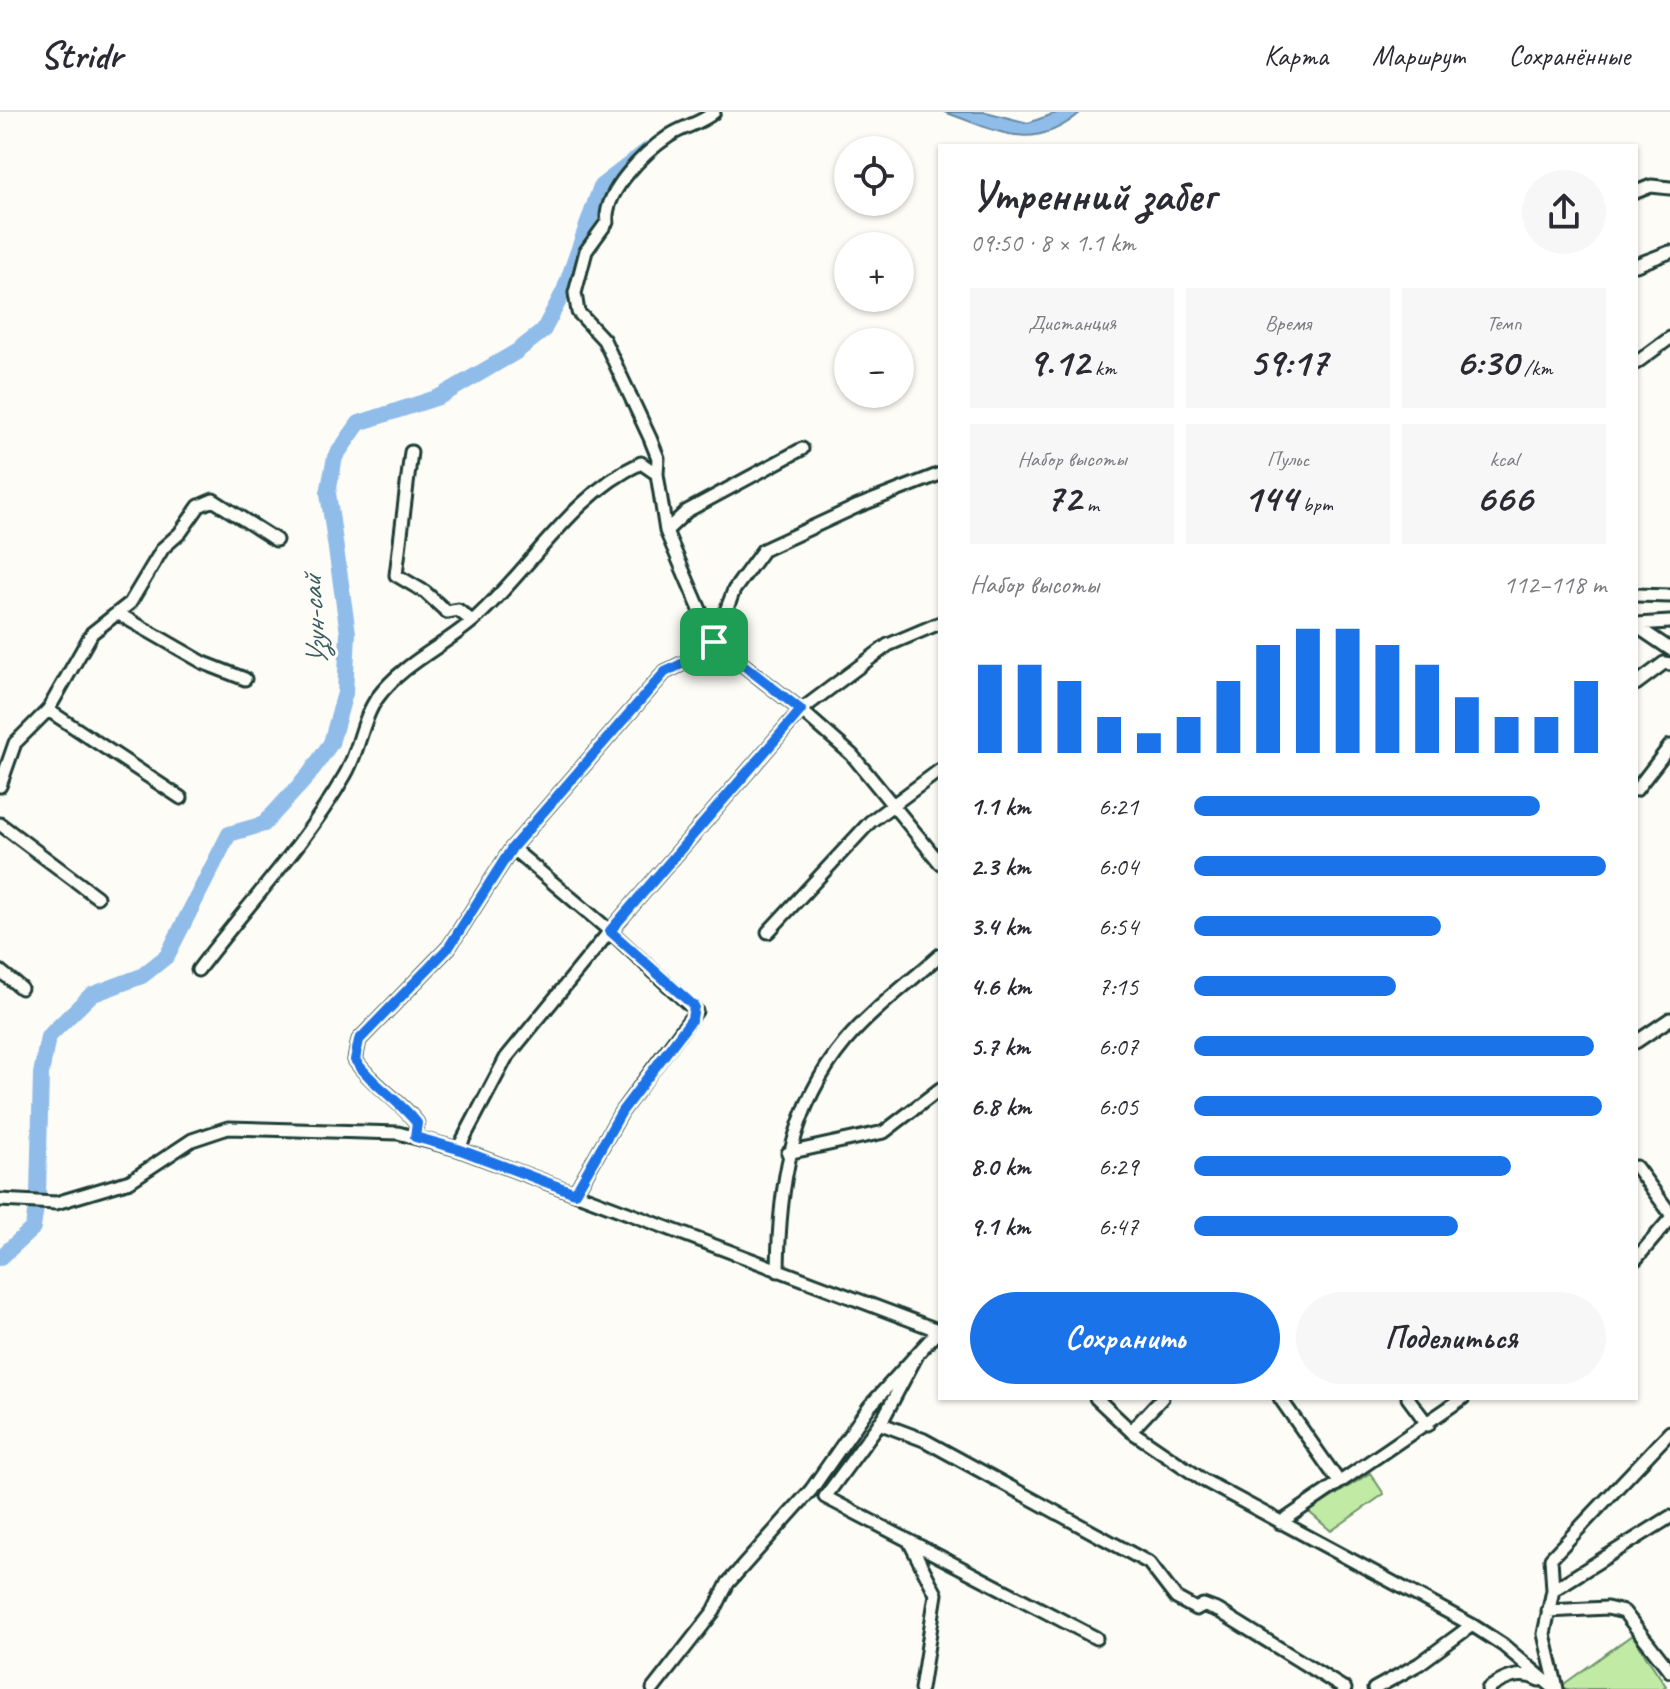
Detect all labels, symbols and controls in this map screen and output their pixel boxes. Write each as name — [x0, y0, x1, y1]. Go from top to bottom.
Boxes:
text: Stridr — [40, 32, 122, 79]
text: Карта — [1264, 38, 1328, 73]
text: Маршрут — [1372, 38, 1464, 73]
text: Сохранённые — [1508, 38, 1630, 73]
map controls — [834, 136, 914, 408]
button: locate — [834, 136, 914, 216]
text: Утренний забег — [970, 168, 1215, 223]
button: share — [1522, 170, 1606, 254]
text: 09:50 · 8 × 1.1 km — [970, 226, 1136, 259]
button: + — [834, 232, 914, 312]
text: Дистанция — [1028, 309, 1116, 337]
text: Время — [1265, 309, 1311, 337]
text: Темп — [1486, 309, 1522, 337]
button: − — [834, 328, 914, 408]
text: 9.12 — [1028, 337, 1089, 387]
text: 59:17 — [1249, 337, 1327, 387]
text: 6:30 — [1456, 337, 1518, 387]
text: km — [1089, 354, 1116, 382]
text: /km — [1518, 354, 1552, 382]
text: Набор высоты — [1017, 445, 1127, 473]
text: Пульс — [1267, 445, 1309, 473]
text: kcal — [1489, 445, 1519, 473]
text: 72 — [1045, 473, 1081, 523]
text: 144 — [1243, 473, 1297, 523]
text: 666 — [1476, 473, 1532, 523]
text: m — [1081, 490, 1099, 518]
text: bpm — [1297, 490, 1333, 518]
text: Набор высоты — [970, 568, 1099, 601]
text: 112–118 m — [1503, 568, 1606, 601]
water label: Узун-сай — [292, 569, 336, 667]
pin — [680, 608, 748, 676]
icon: arrive — [692, 620, 736, 664]
text: 1.1 km — [970, 790, 1030, 823]
text: 6:21 — [1098, 790, 1138, 823]
text: 2.3 km — [970, 850, 1030, 883]
text: 6:04 — [1098, 850, 1138, 883]
text: 3.4 km — [970, 910, 1030, 943]
text: 6:54 — [1098, 910, 1138, 943]
text: 4.6 km — [970, 970, 1031, 1003]
text: 7:15 — [1098, 970, 1138, 1003]
text: 5.7 km — [970, 1030, 1030, 1063]
text: 6:07 — [1098, 1030, 1138, 1063]
text: 6.8 km — [970, 1090, 1031, 1123]
text: 6:05 — [1098, 1090, 1138, 1123]
text: 8.0 km — [970, 1150, 1030, 1183]
text: 6:29 — [1098, 1150, 1138, 1183]
text: 9.1 km — [970, 1210, 1030, 1243]
text: 6:47 — [1098, 1210, 1138, 1243]
button: Сохранить — [970, 1292, 1280, 1384]
button: Поделиться — [1296, 1292, 1606, 1384]

